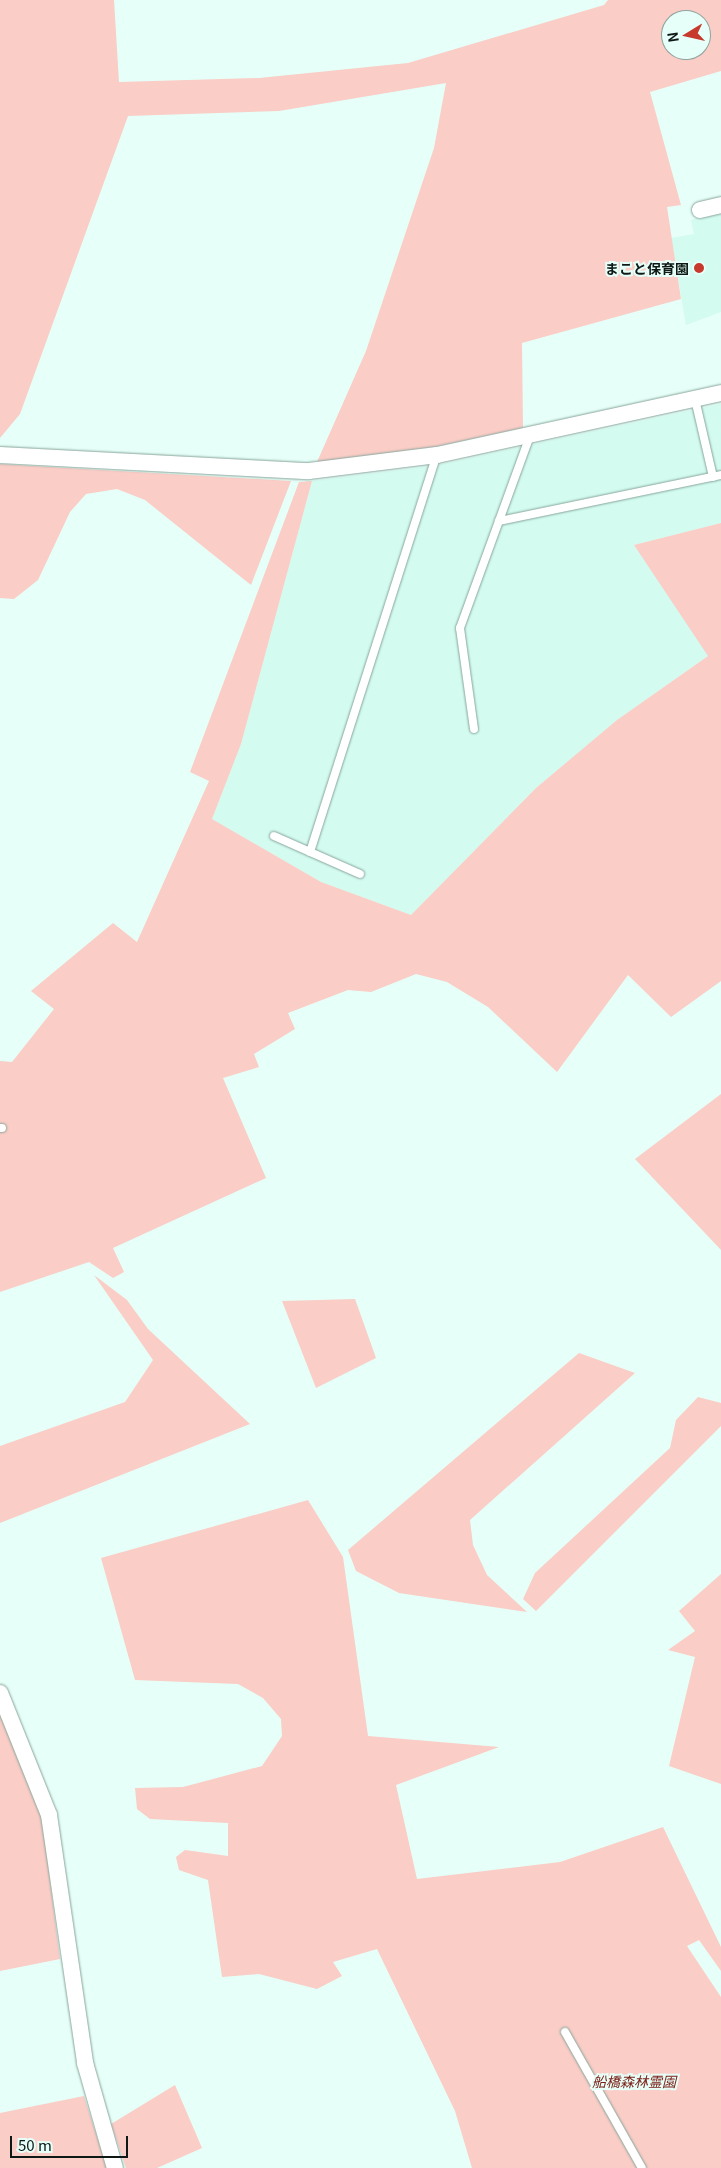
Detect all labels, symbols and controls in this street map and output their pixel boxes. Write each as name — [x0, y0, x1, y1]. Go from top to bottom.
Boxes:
north arrow — [661, 10, 711, 60]
text: N — [661, 30, 683, 44]
place label: まこと保育園 — [605, 260, 689, 276]
marker: まこと保育園 — [693, 262, 705, 274]
park label: 船橋森林霊園 — [592, 2073, 676, 2089]
scale bar — [12, 2126, 130, 2158]
text: 50 m — [18, 2134, 52, 2155]

